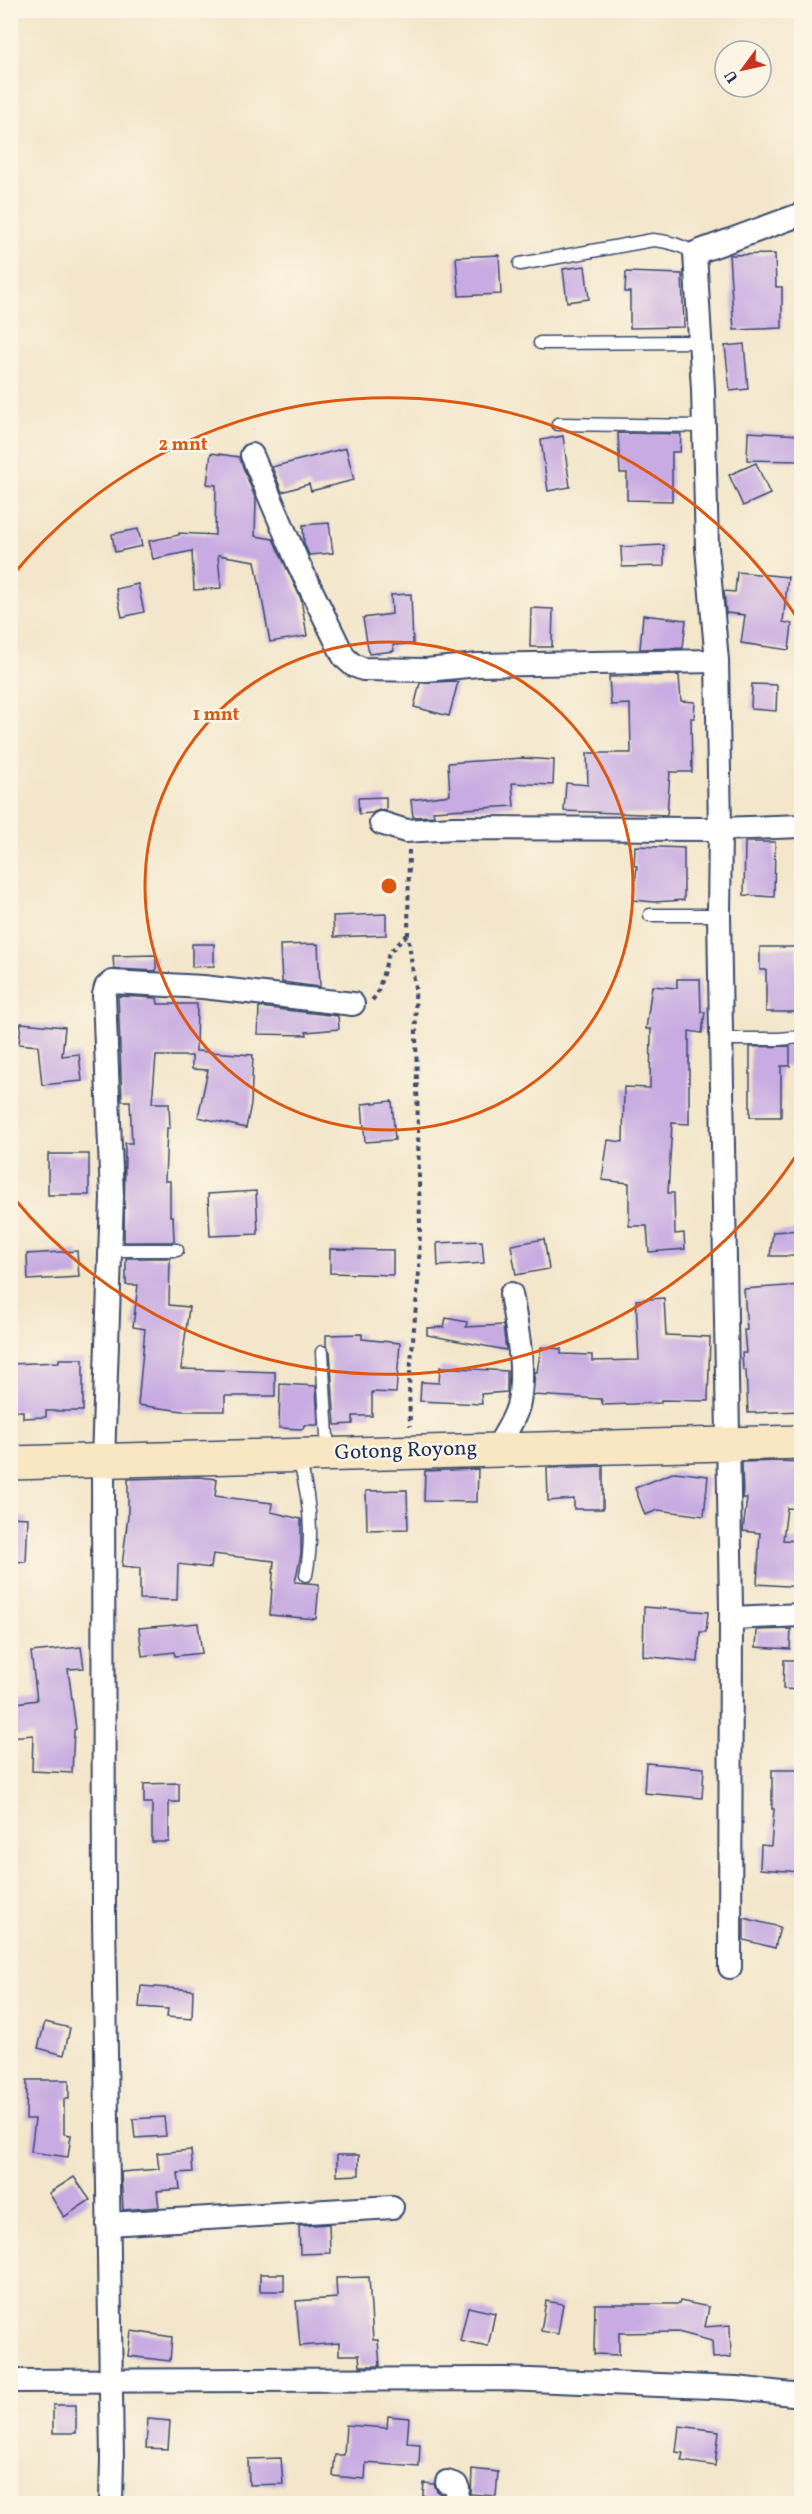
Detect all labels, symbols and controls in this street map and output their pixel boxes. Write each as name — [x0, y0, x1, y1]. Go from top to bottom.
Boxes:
north arrow — [713, 39, 773, 99]
text: U — [720, 65, 744, 87]
text: 2 mnt — [159, 433, 208, 458]
text: 1 mnt — [193, 703, 240, 728]
centre of rings — [379, 876, 399, 896]
street label: Gotong Royong — [334, 1434, 478, 1468]

